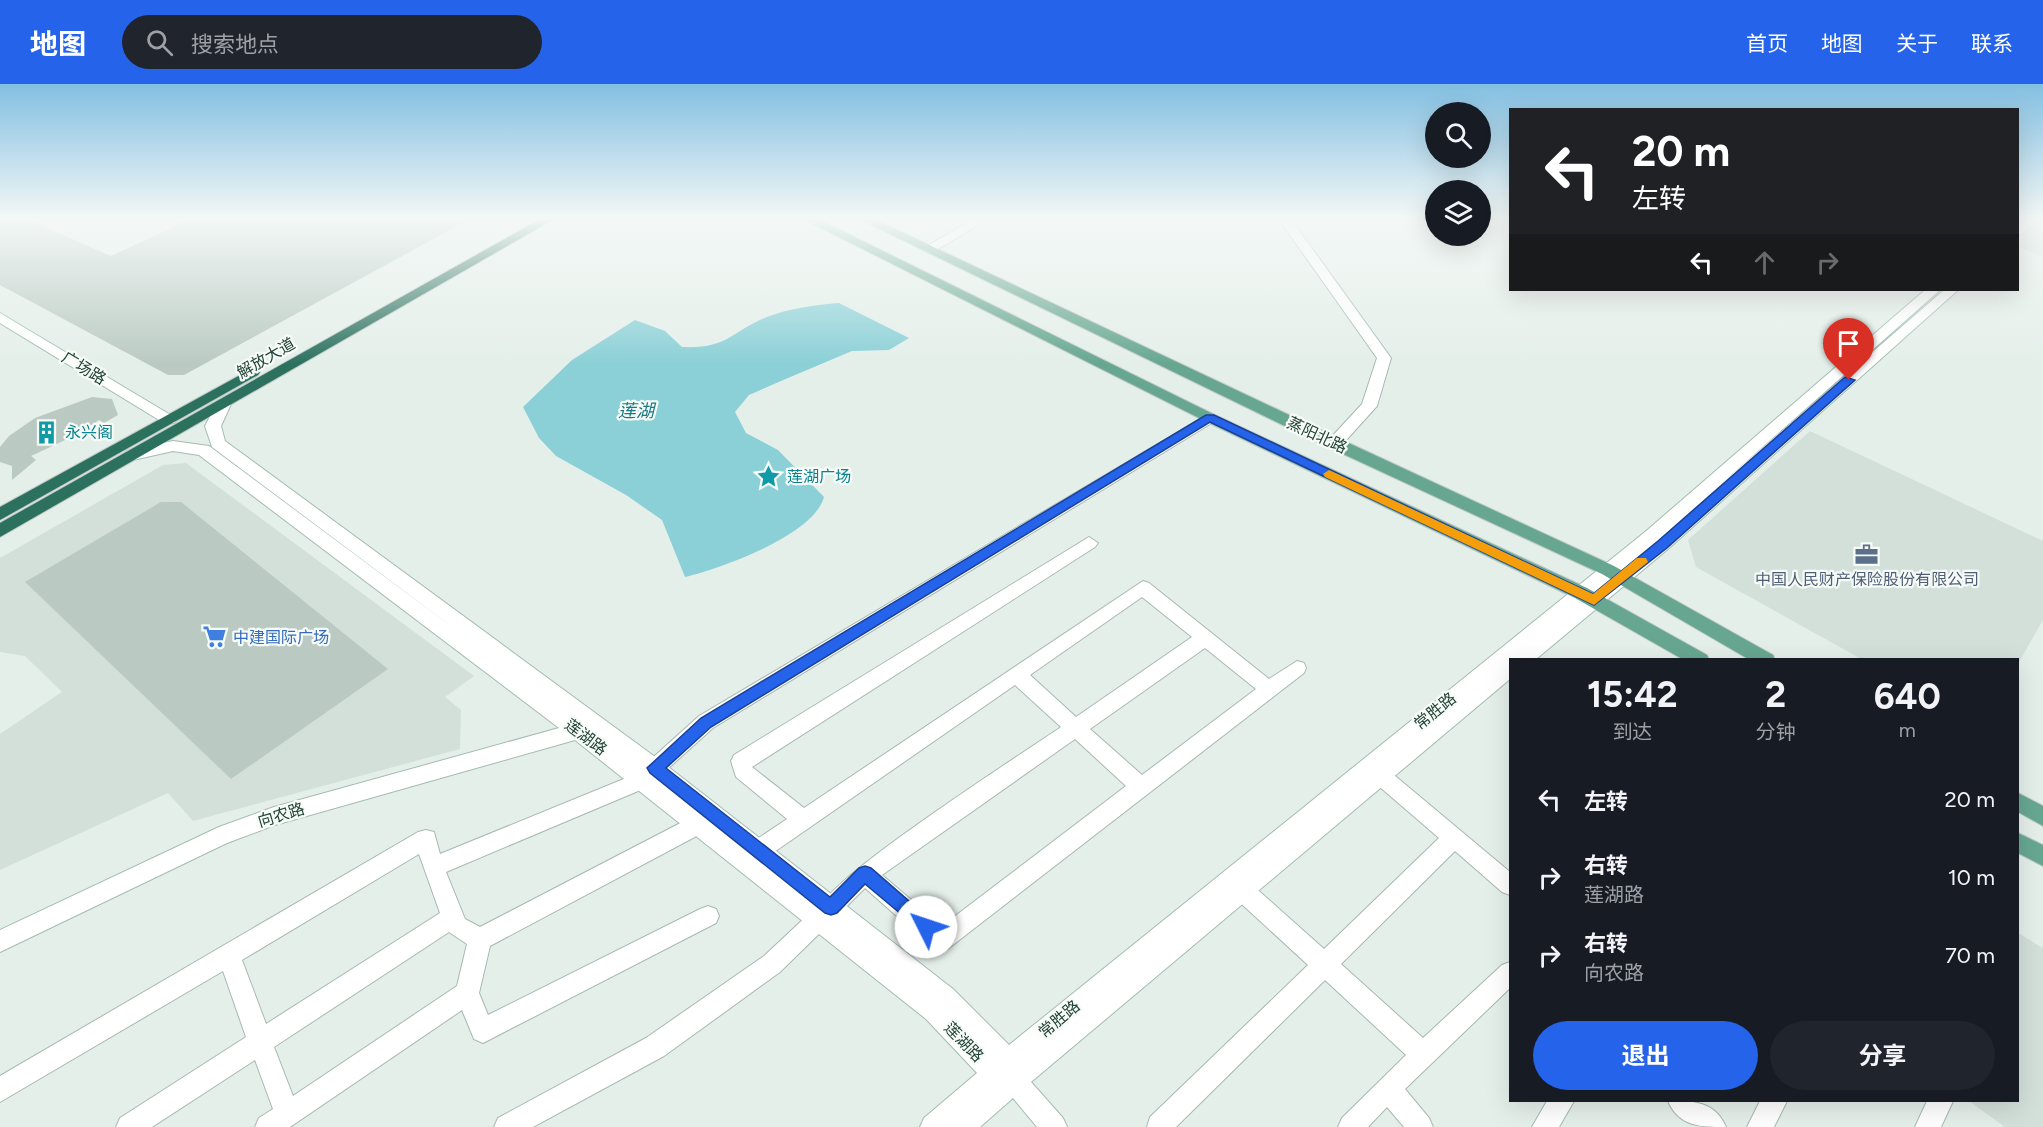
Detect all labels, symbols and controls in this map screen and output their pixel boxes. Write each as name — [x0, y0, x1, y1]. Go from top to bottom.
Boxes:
search box — [122, 15, 542, 69]
icon: search — [143, 26, 176, 59]
text: 地图 — [30, 27, 86, 61]
text: 搜索地点 — [191, 31, 279, 58]
text: 首页 — [1746, 31, 1788, 56]
text: 地图 — [1821, 31, 1863, 56]
text: 关于 — [1896, 31, 1938, 56]
text: 联系 — [1971, 31, 2013, 56]
map controls — [1425, 102, 1491, 246]
button: search — [1425, 102, 1491, 168]
text: 20 m — [1632, 126, 1730, 177]
icon: left — [1533, 132, 1611, 210]
button: layers — [1425, 180, 1491, 246]
text: 左转 — [1632, 182, 1686, 215]
icon: left — [1685, 246, 1718, 279]
icon: ahead — [1748, 246, 1781, 279]
icon: right — [1811, 246, 1844, 279]
pin — [1823, 318, 1874, 380]
icon: arrive — [1832, 327, 1865, 360]
street label: 解放大道 — [234, 334, 298, 382]
street label: 广场路 — [59, 347, 109, 389]
water label: 莲湖 — [618, 400, 657, 422]
street label: 蒸阳北路 — [1284, 413, 1350, 457]
building icon: 永兴阁 — [34, 419, 60, 445]
place label: 永兴阁 — [65, 423, 113, 442]
place icon: 莲湖广场 — [756, 463, 782, 489]
place label: 莲湖广场 — [787, 467, 851, 486]
office icon: 中国人民财产保险股份有限公司 — [1854, 541, 1880, 567]
place label: 中国人民财产保险股份有限公司 — [1755, 570, 1979, 589]
supermarket icon: 中建国际广场 — [202, 624, 228, 650]
place label: 中建国际广场 — [233, 628, 329, 647]
text: 15:42 — [1587, 673, 1678, 716]
text: 2 — [1765, 673, 1786, 716]
text: 640 — [1874, 675, 1941, 718]
street label: 常胜路 — [1410, 689, 1460, 733]
street label: 莲湖路 — [561, 715, 611, 759]
text: m — [1899, 718, 1916, 742]
text: 到达 — [1612, 720, 1652, 744]
text: 分钟 — [1756, 720, 1796, 744]
icon: left — [1533, 783, 1566, 816]
text: 20 m — [1944, 786, 1995, 813]
text: 左转 — [1584, 788, 1628, 815]
street label: 向农路 — [255, 799, 307, 831]
text: 右转 — [1584, 852, 1628, 879]
icon: right — [1533, 861, 1566, 894]
text: 10 m — [1948, 864, 1995, 891]
text: 莲湖路 — [1584, 883, 1644, 907]
position arrow — [894, 895, 958, 959]
text: 右转 — [1584, 930, 1628, 957]
icon: right — [1533, 939, 1566, 972]
text: 70 m — [1945, 942, 1995, 969]
text: 向农路 — [1584, 961, 1644, 985]
street label: 常胜路 — [1035, 996, 1083, 1042]
street label: 莲湖路 — [940, 1018, 988, 1066]
button: 退出 — [1533, 1021, 1758, 1090]
button: 分享 — [1770, 1021, 1995, 1090]

